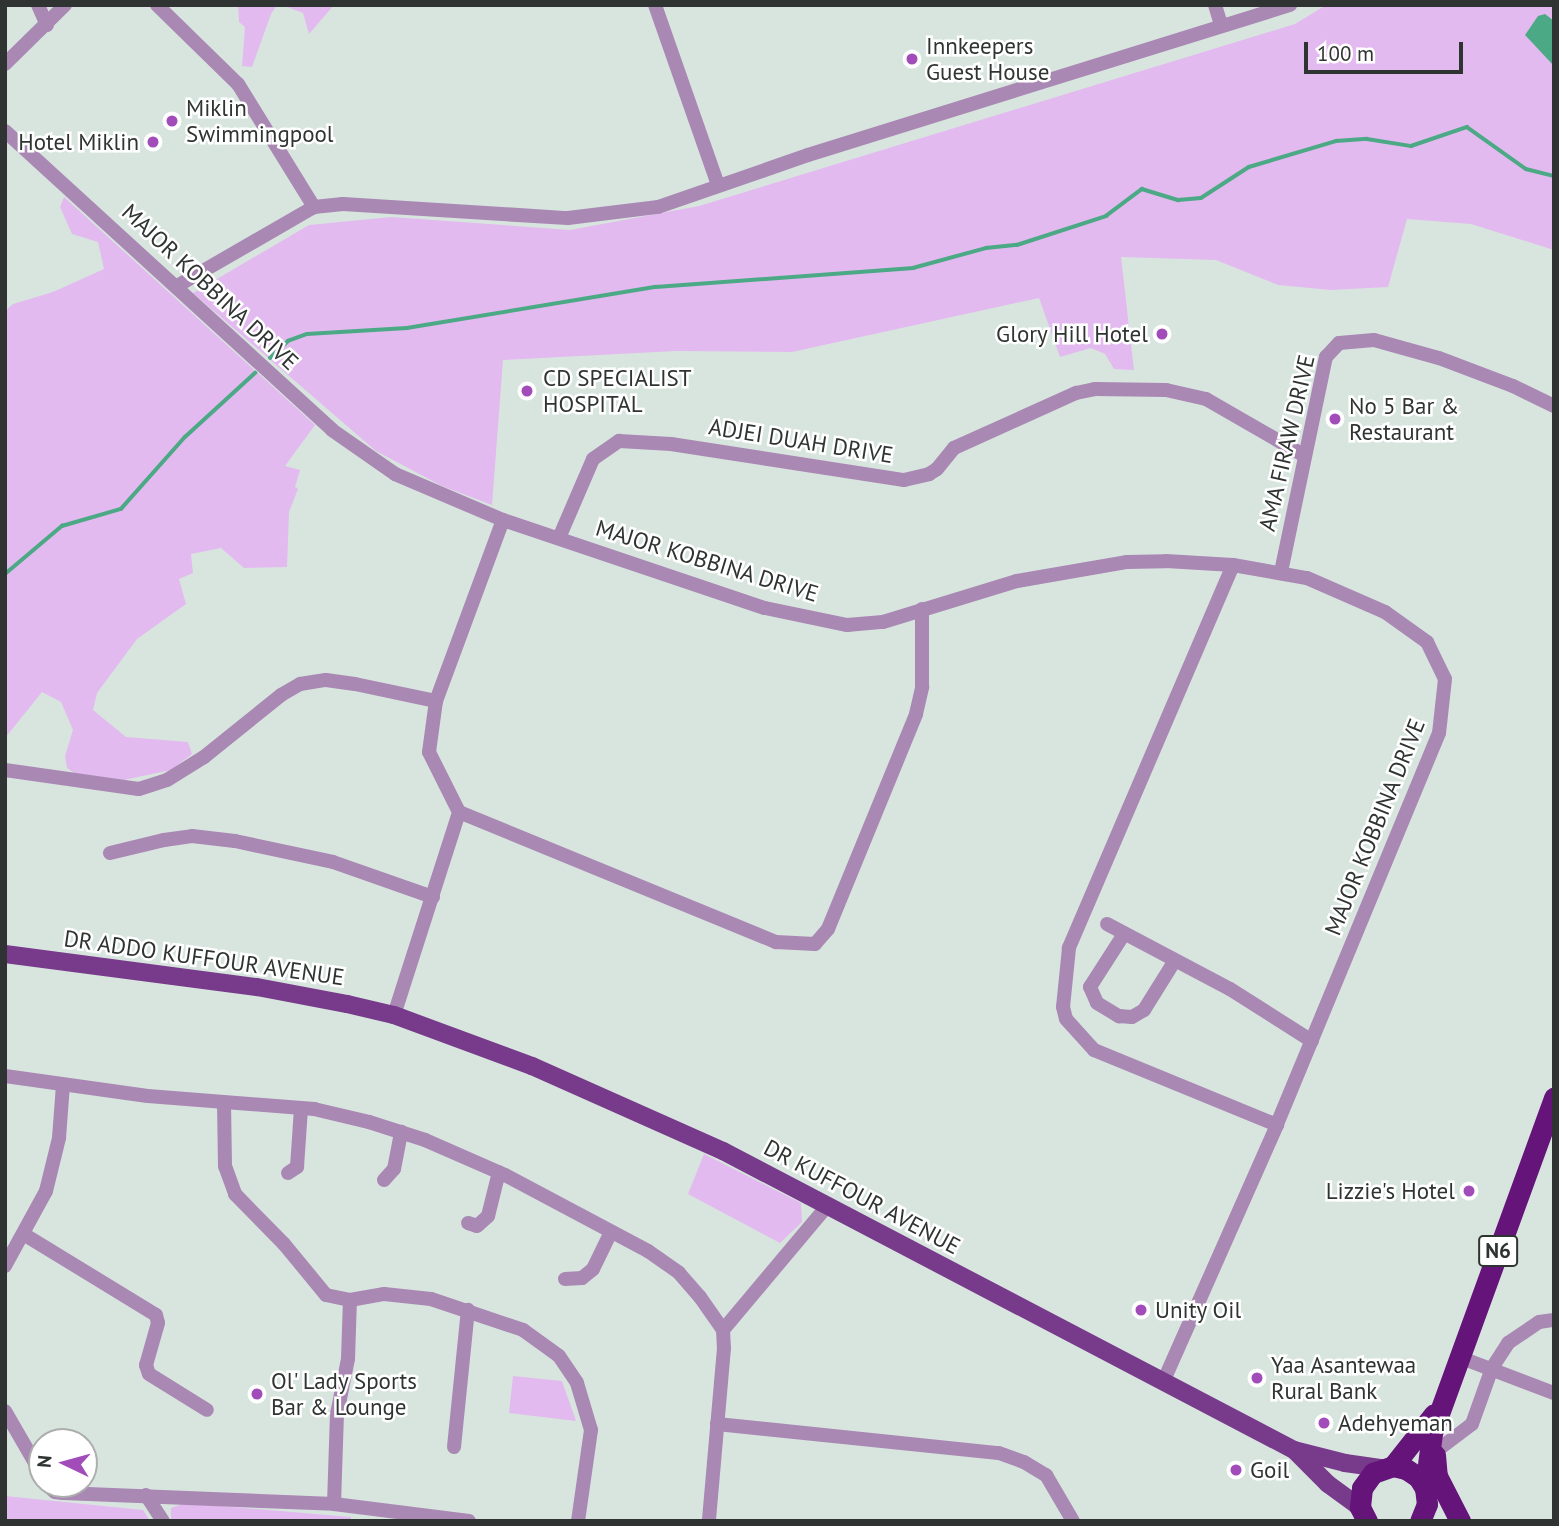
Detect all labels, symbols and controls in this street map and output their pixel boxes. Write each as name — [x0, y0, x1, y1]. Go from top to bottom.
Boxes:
scale bar — [1307, 28, 1466, 72]
place label: Innkeepers Guest House — [926, 32, 1049, 86]
text: 100 m — [1317, 40, 1374, 67]
marker: Innkeepers Guest House — [904, 51, 920, 67]
place label: Miklin Swimmingpool — [186, 94, 334, 148]
marker: Miklin Swimmingpool — [164, 113, 180, 129]
place label: Hotel Miklin — [18, 128, 139, 156]
marker: Hotel Miklin — [145, 134, 161, 150]
street label: MAJOR KOBBINA DRIVE — [116, 198, 304, 376]
place label: Glory Hill Hotel — [995, 320, 1148, 348]
marker: Glory Hill Hotel — [1154, 326, 1170, 342]
street label: AMA FIRAW DRIVE — [1253, 351, 1321, 535]
place label: CD SPECIALIST HOSPITAL — [543, 364, 692, 418]
marker: CD SPECIALIST HOSPITAL — [517, 381, 537, 401]
place label: No 5 Bar & Restaurant — [1349, 392, 1459, 446]
marker: No 5 Bar & Restaurant — [1327, 411, 1343, 427]
street label: ADJEI DUAH DRIVE — [707, 413, 895, 469]
street label: MAJOR KOBBINA DRIVE — [592, 514, 822, 608]
street label: MAJOR KOBBINA DRIVE — [1319, 714, 1431, 940]
street label: DR ADDO KUFFOUR AVENUE — [61, 925, 347, 991]
street label: DR KUFFOUR AVENUE — [759, 1133, 965, 1261]
place label: Lizzie's Hotel — [1326, 1177, 1455, 1205]
marker: Lizzie's Hotel — [1461, 1183, 1477, 1199]
road number: N6 — [1477, 1234, 1519, 1268]
place label: Unity Oil — [1155, 1296, 1242, 1324]
marker: Unity Oil — [1133, 1302, 1149, 1318]
place label: Yaa Asantewaa Rural Bank — [1271, 1351, 1417, 1405]
place label: Ol' Lady Sports Bar & Lounge — [271, 1367, 420, 1421]
marker: Yaa Asantewaa Rural Bank — [1249, 1370, 1265, 1386]
marker: Ol' Lady Sports Bar & Lounge — [249, 1386, 265, 1402]
place label: Adehyeman — [1338, 1409, 1453, 1437]
marker: Adehyeman — [1316, 1415, 1332, 1431]
north arrow — [28, 1428, 98, 1498]
text: N — [32, 1454, 57, 1469]
place label: Goil — [1250, 1456, 1289, 1484]
marker: Goil — [1228, 1462, 1244, 1478]

